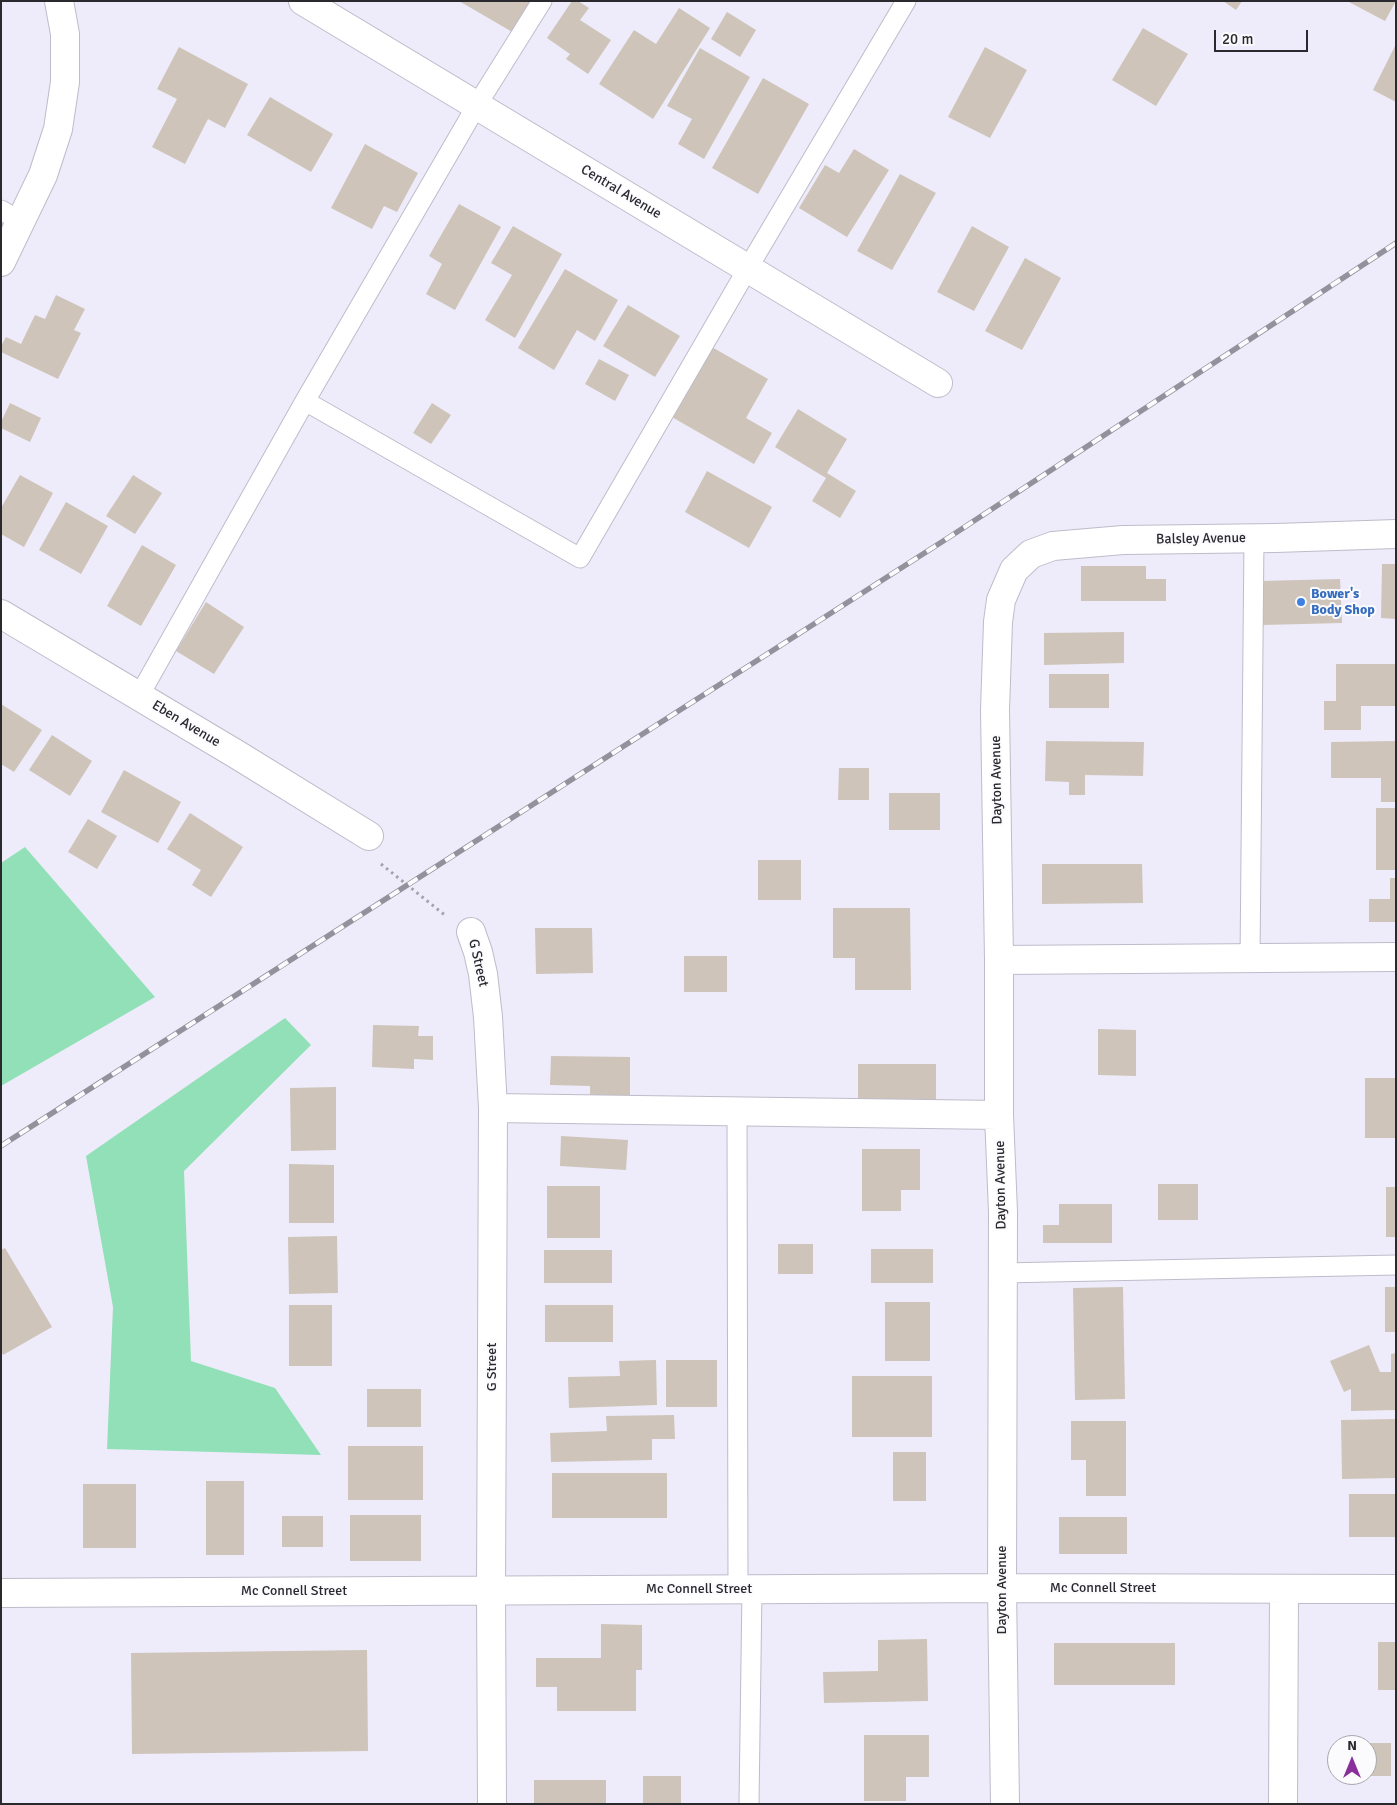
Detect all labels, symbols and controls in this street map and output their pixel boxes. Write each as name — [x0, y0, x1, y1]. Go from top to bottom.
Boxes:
scale bar — [1217, 20, 1311, 52]
text: 20 m — [1222, 30, 1253, 48]
street label: Central Avenue — [578, 161, 664, 223]
street label: Balsley Avenue — [1156, 530, 1246, 548]
place label: Bower's Body Shop — [1311, 586, 1375, 618]
marker: Bower's Body Shop — [1295, 596, 1307, 608]
street label: Eben Avenue — [149, 697, 223, 751]
street label: Dayton Avenue — [988, 735, 1006, 825]
street label: G Street — [464, 937, 492, 989]
street label: Dayton Avenue — [992, 1140, 1010, 1230]
street label: G Street — [484, 1343, 500, 1391]
street label: Dayton Avenue — [994, 1545, 1010, 1635]
street label: Mc Connell Street — [1050, 1580, 1156, 1596]
street label: Mc Connell Street — [646, 1581, 752, 1597]
street label: Mc Connell Street — [241, 1583, 347, 1599]
north arrow — [1327, 1735, 1377, 1785]
text: N — [1347, 1737, 1357, 1754]

